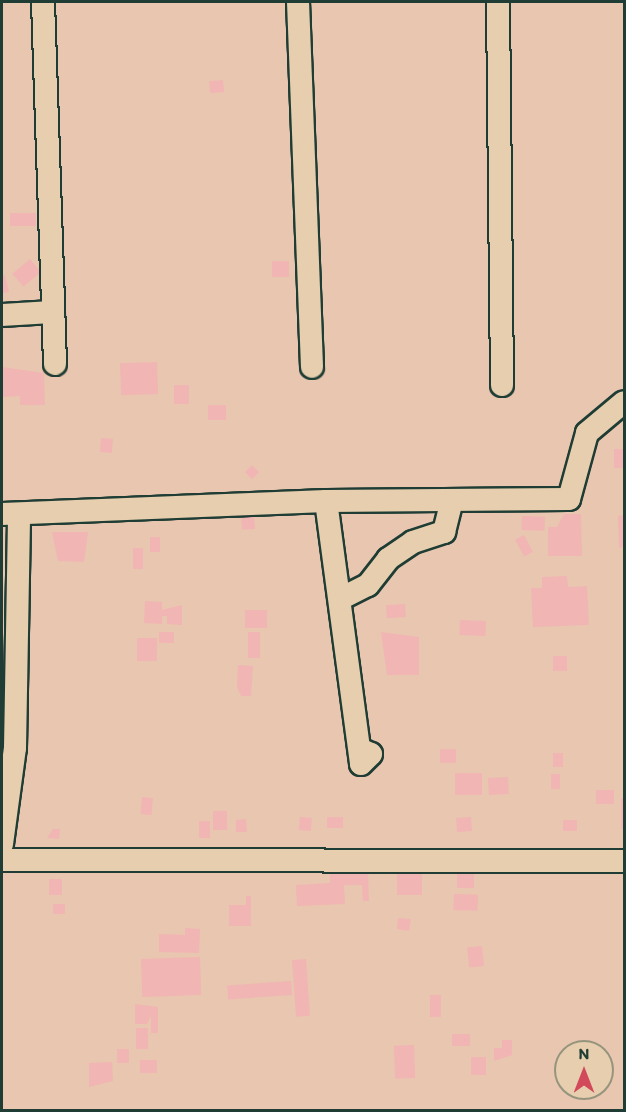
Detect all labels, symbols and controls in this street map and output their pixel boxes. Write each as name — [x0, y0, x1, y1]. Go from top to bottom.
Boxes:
north arrow — [554, 1040, 614, 1100]
text: N — [579, 1044, 589, 1063]

